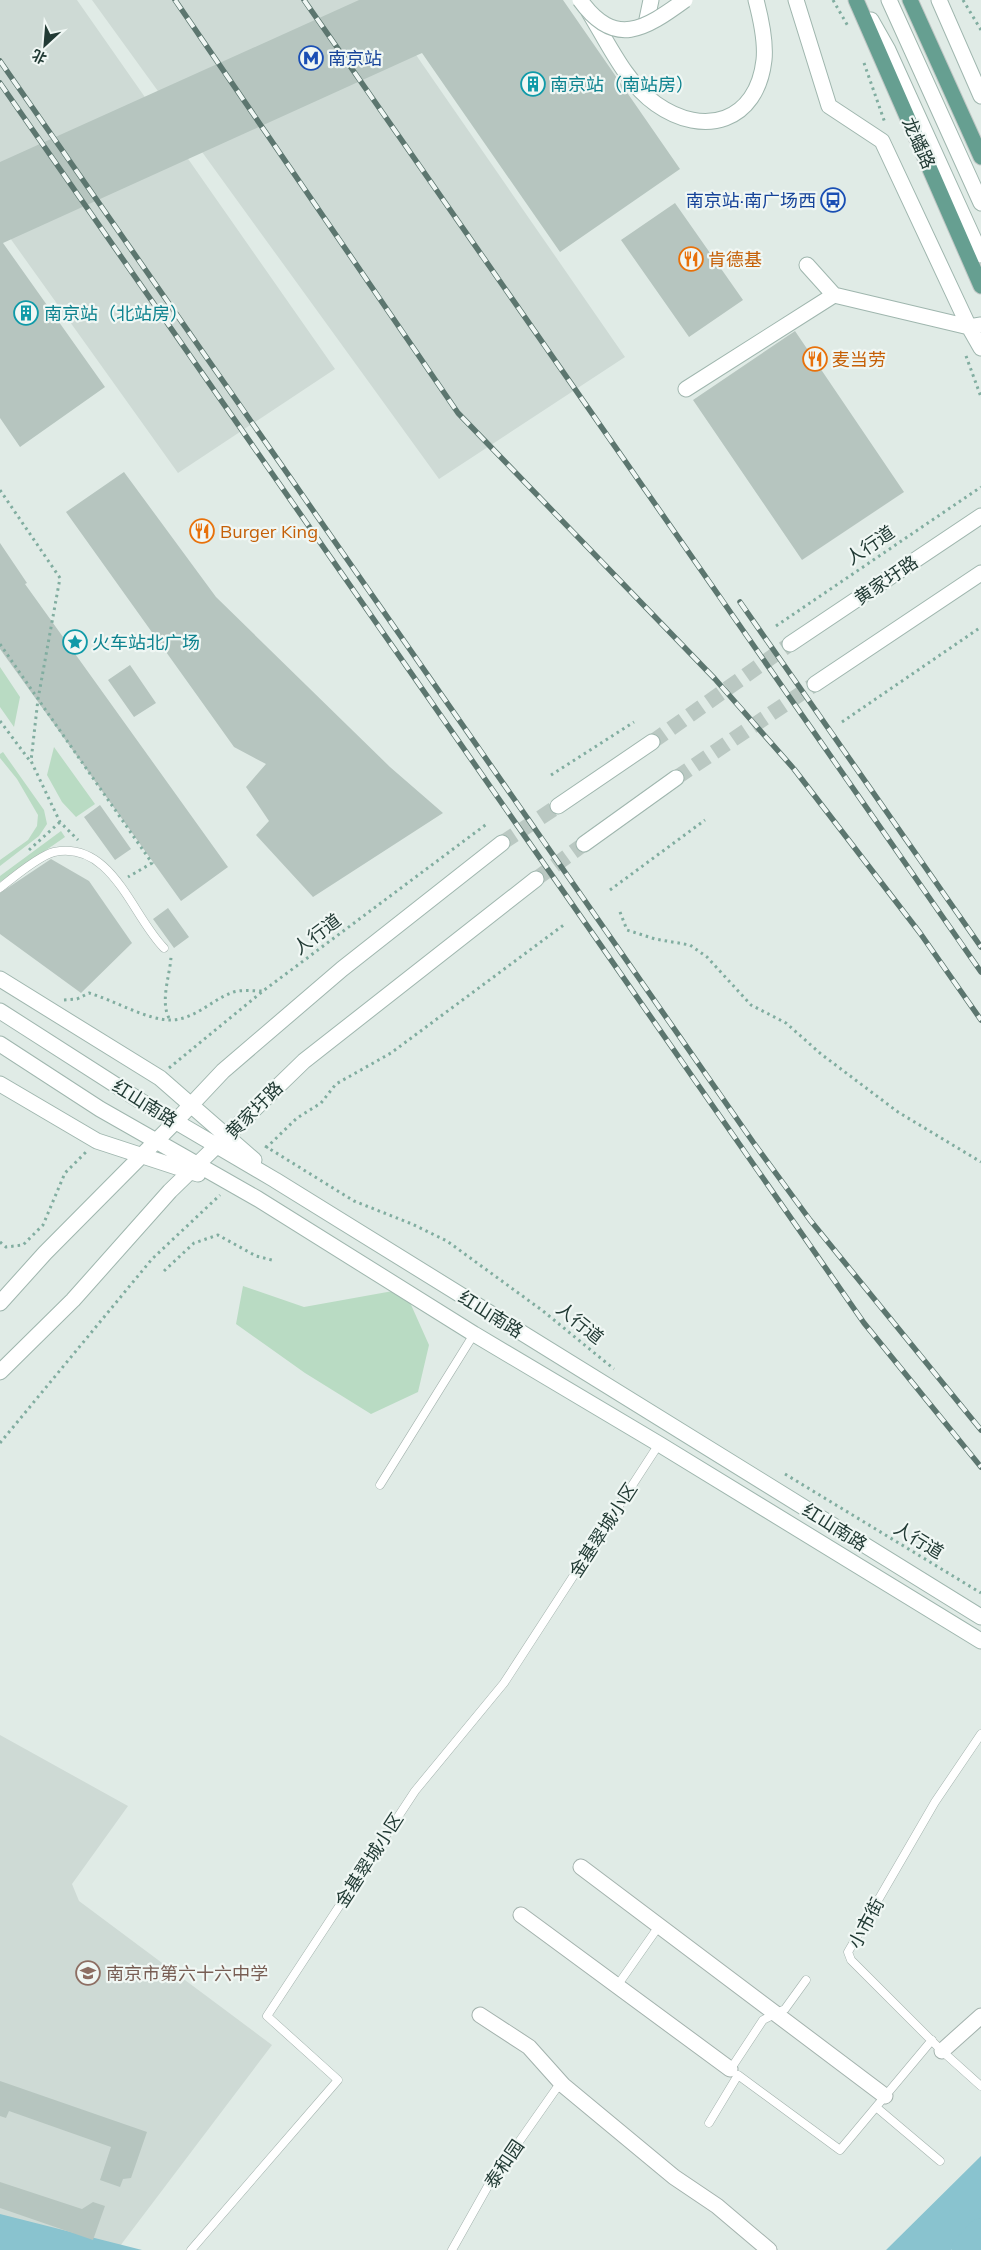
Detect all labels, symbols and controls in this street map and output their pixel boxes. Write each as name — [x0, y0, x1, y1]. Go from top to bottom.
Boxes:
north arrow — [20, 20, 70, 70]
metro station icon: 南京站 — [298, 45, 324, 71]
text: 北 — [29, 46, 50, 68]
place label: 南京站 — [328, 47, 382, 70]
building icon: 南京站（南站房） — [520, 71, 546, 97]
place label: 南京站（南站房） — [550, 73, 694, 96]
street label: 龙蟠路 — [898, 114, 940, 172]
bus stop icon: 南京站·南广场西 — [820, 187, 846, 213]
place label: 南京站·南广场西 — [686, 189, 816, 212]
restaurant icon: 肯德基 — [678, 246, 704, 272]
place label: 肯德基 — [708, 248, 762, 271]
building icon: 南京站（北站房） — [13, 300, 39, 326]
place label: 南京站（北站房） — [44, 302, 188, 325]
restaurant icon: 麦当劳 — [802, 346, 828, 372]
place label: 麦当劳 — [832, 348, 886, 371]
restaurant icon: Burger King — [189, 518, 215, 544]
place label: Burger King — [220, 520, 318, 543]
street label: 人行道 — [841, 520, 899, 570]
street label: 黄家圩路 — [850, 550, 922, 610]
place icon: 火车站北广场 — [62, 629, 88, 655]
place label: 火车站北广场 — [92, 631, 200, 654]
street label: 人行道 — [289, 909, 345, 959]
street label: 红山南路 — [108, 1074, 182, 1132]
street label: 黄家圩路 — [220, 1076, 288, 1144]
street label: 红山南路 — [454, 1285, 528, 1343]
street label: 人行道 — [552, 1297, 608, 1349]
street label: 金基翠城小区 — [564, 1478, 642, 1582]
street label: 红山南路 — [798, 1498, 872, 1556]
street label: 人行道 — [890, 1516, 948, 1564]
street label: 金基翠城小区 — [330, 1808, 408, 1912]
street label: 小市街 — [843, 1894, 889, 1952]
school or university icon: 南京市第六十六中学 — [75, 1960, 101, 1986]
place label: 南京市第六十六中学 — [106, 1962, 268, 1985]
street label: 泰和园 — [479, 2135, 529, 2193]

